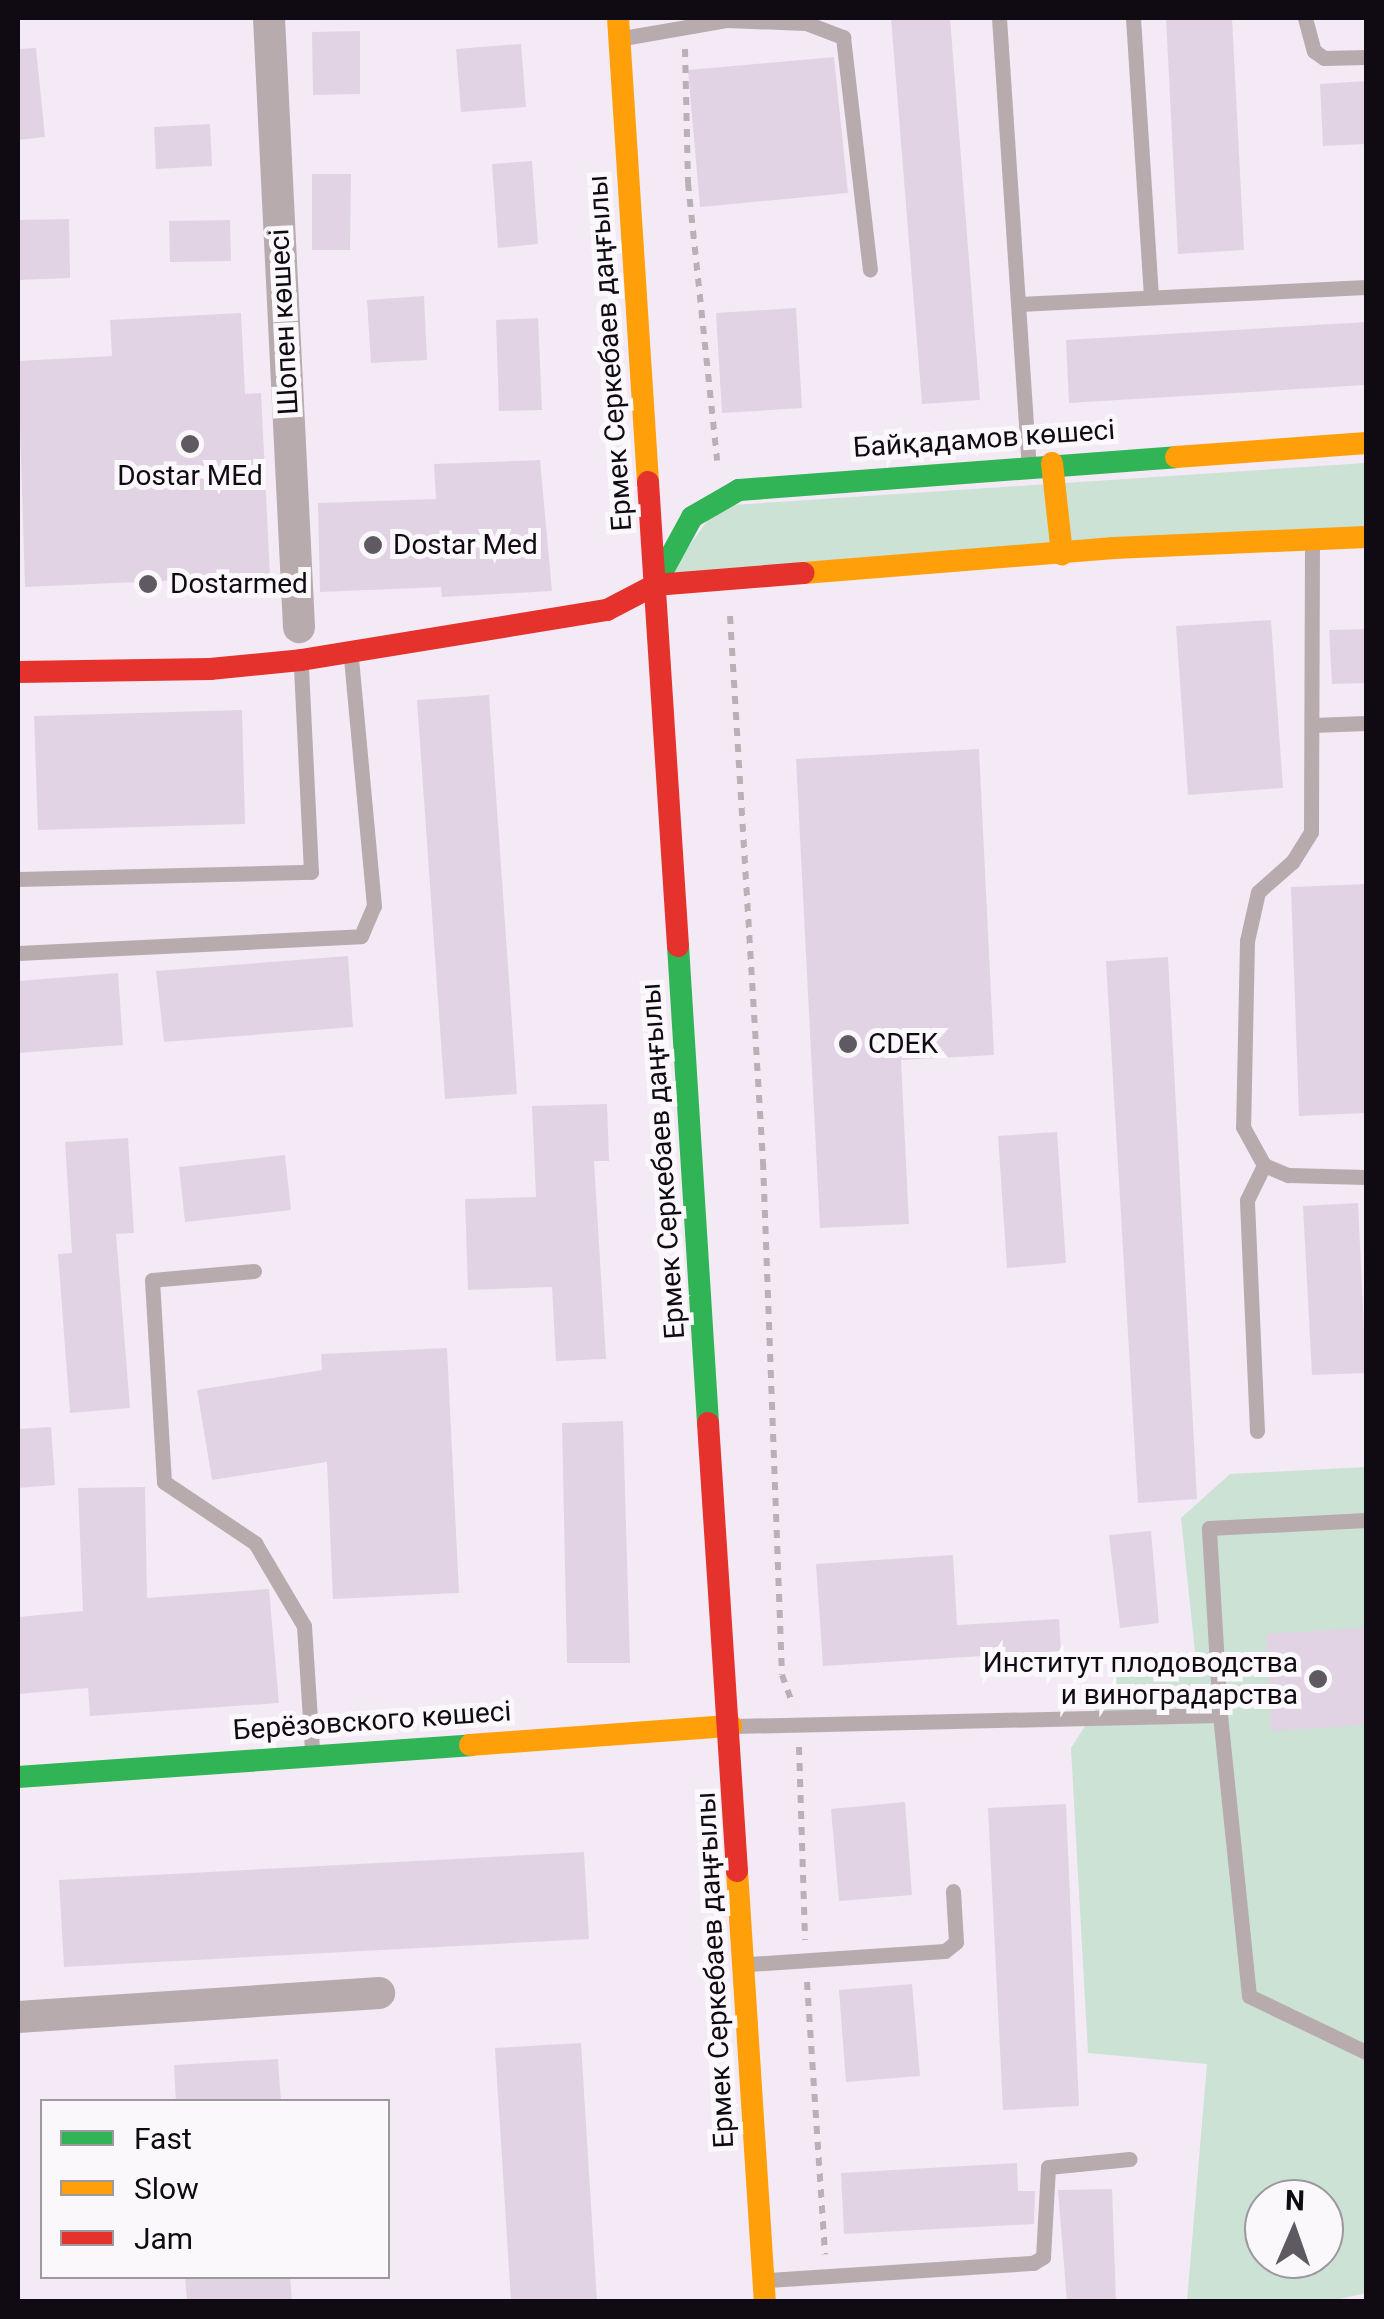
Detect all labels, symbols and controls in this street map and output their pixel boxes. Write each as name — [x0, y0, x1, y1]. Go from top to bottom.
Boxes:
street label: Ермек Серкебаев даңғылы — [581, 174, 639, 532]
street label: Шопен көшесі — [262, 228, 306, 416]
street label: Байқадамов көшесі — [852, 413, 1116, 465]
marker: Dostar MEd — [179, 433, 201, 455]
place label: Dostar MEd — [117, 459, 263, 493]
place label: Dostar Med — [393, 528, 538, 562]
marker: Dostar Med — [362, 534, 384, 556]
place label: Dostarmed — [170, 567, 308, 601]
marker: Dostarmed — [135, 571, 161, 597]
street label: Ермек Серкебаев даңғылы — [634, 982, 692, 1340]
place label: CDEK — [868, 1027, 938, 1061]
marker: CDEK — [837, 1033, 859, 1055]
place label: Институт плодоводства и виноградарства — [983, 1646, 1298, 1712]
marker: Институт плодоводства и виноградарства — [1307, 1668, 1329, 1690]
street label: Берёзовского көшесі — [232, 1695, 512, 1747]
street label: Ермек Серкебаев даңғылы — [689, 1791, 741, 2149]
legend — [40, 2099, 390, 2279]
text: Fast — [134, 2121, 192, 2156]
text: Slow — [134, 2171, 199, 2206]
north arrow — [1244, 2179, 1344, 2279]
text: N — [1285, 2184, 1305, 2217]
text: Jam — [134, 2221, 193, 2256]

